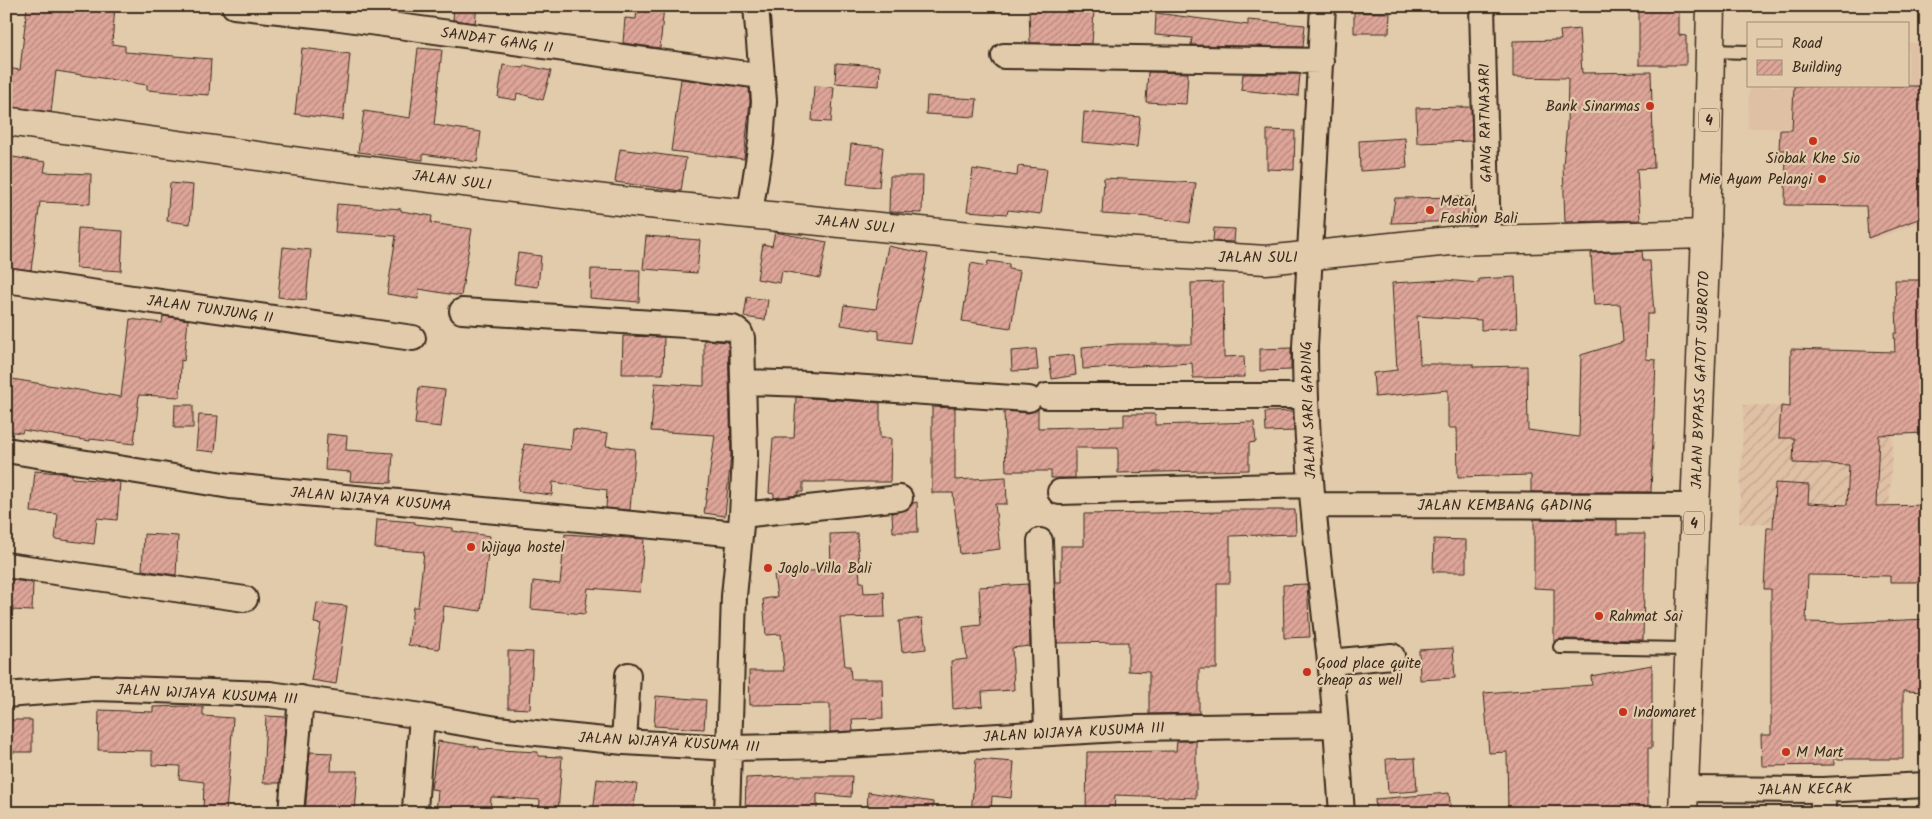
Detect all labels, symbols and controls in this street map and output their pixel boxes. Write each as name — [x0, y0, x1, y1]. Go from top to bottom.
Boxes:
street label: SANDAT GANG II — [439, 21, 555, 61]
legend — [1747, 22, 1910, 88]
text: Road — [1792, 32, 1823, 56]
text: Building — [1792, 56, 1842, 80]
street label: GANG RATNASARI — [1473, 63, 1499, 183]
place label: Bank Sinarmas — [1545, 95, 1641, 119]
marker: Bank Sinarmas — [1644, 100, 1656, 112]
road number: 4 — [1699, 108, 1719, 132]
marker: Siobak Khe Sio — [1807, 135, 1819, 147]
place label: Siobak Khe Sio — [1766, 147, 1860, 171]
street label: JALAN SULI — [411, 164, 493, 198]
place label: Mie Ayam Pelangi — [1698, 168, 1813, 192]
marker: Mie Ayam Pelangi — [1816, 173, 1828, 185]
place label: Metal Fashion Bali — [1440, 190, 1519, 231]
marker: Metal Fashion Bali — [1424, 204, 1436, 216]
street label: JALAN SULI — [814, 209, 896, 241]
street label: JALAN SULI — [1218, 246, 1298, 270]
street label: JALAN BYPASS GATOT SUBROTO — [1685, 271, 1717, 490]
street label: JALAN TUNJUNG II — [145, 289, 275, 331]
street label: JALAN SARI GADING — [1295, 341, 1323, 479]
street label: JALAN WIJAYA KUSUMA — [289, 481, 452, 519]
street label: JALAN KEMBANG GADING — [1417, 494, 1593, 518]
road number: 4 — [1684, 512, 1704, 534]
place label: Wijaya hostel — [481, 536, 565, 560]
marker: Wijaya hostel — [465, 541, 477, 553]
place label: Joglo Villa Bali — [778, 557, 873, 581]
marker: Joglo Villa Bali — [762, 562, 774, 574]
place label: Rahmat Sai — [1609, 605, 1684, 629]
marker: Rahmat Sai — [1593, 610, 1605, 622]
place label: Good place quite cheap as well — [1317, 652, 1421, 693]
marker: Good place quite cheap as well — [1301, 666, 1313, 678]
street label: JALAN WIJAYA KUSUMA III — [116, 678, 299, 712]
place label: Indomaret — [1633, 701, 1697, 725]
marker: Indomaret — [1617, 706, 1629, 718]
street label: JALAN WIJAYA KUSUMA III — [983, 716, 1166, 750]
street label: JALAN WIJAYA KUSUMA III — [578, 726, 761, 760]
place label: M Mart — [1796, 741, 1844, 765]
marker: M Mart — [1780, 746, 1792, 758]
street label: JALAN KECAK — [1758, 777, 1852, 803]

